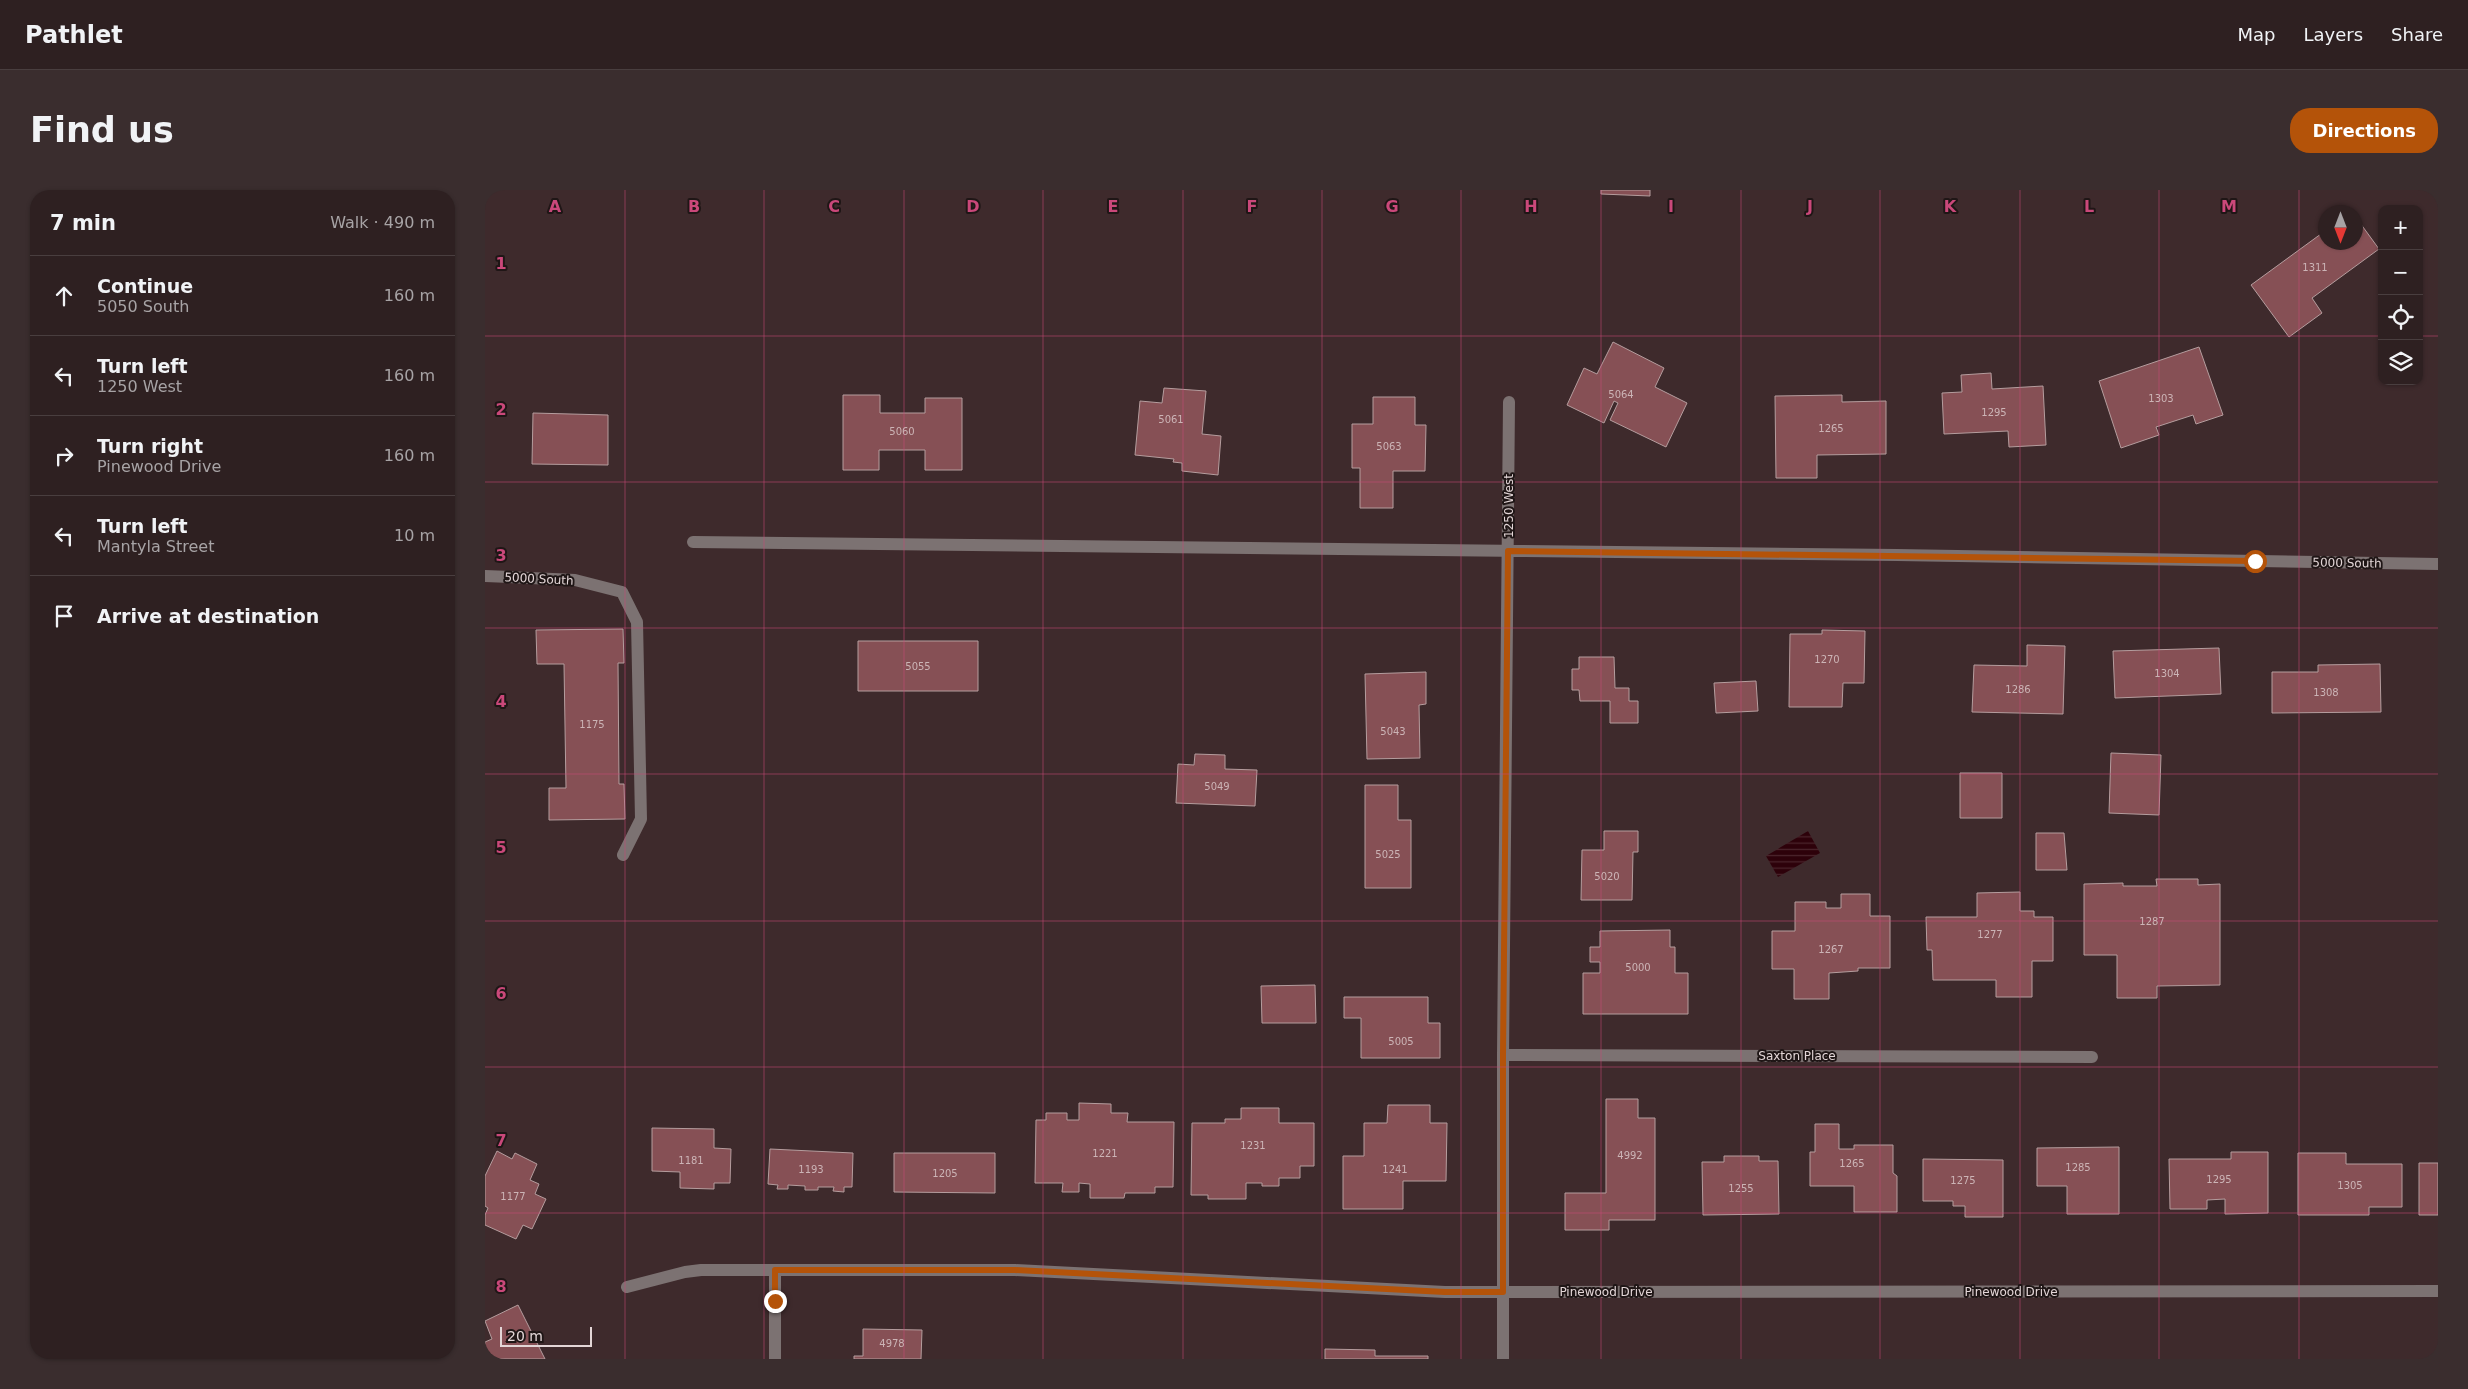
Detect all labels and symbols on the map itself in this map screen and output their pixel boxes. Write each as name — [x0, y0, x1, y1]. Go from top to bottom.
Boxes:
text: A — [549, 197, 562, 216]
text: B — [688, 197, 700, 216]
text: C — [828, 197, 840, 216]
text: D — [966, 197, 980, 216]
text: E — [1108, 197, 1118, 216]
text: F — [1247, 197, 1257, 216]
text: G — [1385, 197, 1399, 216]
text: H — [1524, 197, 1538, 216]
text: I — [1668, 197, 1674, 216]
text: J — [1806, 197, 1813, 216]
text: K — [1944, 197, 1957, 216]
text: L — [2084, 197, 2094, 216]
text: M — [2221, 197, 2237, 216]
north arrow — [2318, 205, 2363, 250]
text: 1 — [495, 254, 507, 273]
house number: 1311 — [2302, 262, 2328, 273]
house number: 5064 — [1608, 389, 1634, 400]
house number: 1303 — [2148, 393, 2174, 404]
text: 2 — [495, 400, 507, 419]
house number: 1295 — [1981, 407, 2007, 418]
house number: 5061 — [1158, 414, 1184, 425]
house number: 1265 — [1818, 423, 1844, 434]
house number: 5060 — [889, 426, 915, 437]
house number: 5063 — [1376, 441, 1402, 452]
street label: 1250 West — [1502, 474, 1516, 538]
text: 3 — [495, 546, 507, 565]
route start — [2244, 550, 2267, 573]
street label: 5000 South — [2312, 555, 2382, 571]
street label: 5000 South — [504, 570, 574, 588]
house number: 1270 — [1814, 654, 1840, 665]
house number: 5055 — [905, 661, 931, 672]
house number: 1304 — [2154, 668, 2180, 679]
house number: 1286 — [2005, 684, 2031, 695]
house number: 1308 — [2313, 687, 2339, 698]
text: 4 — [495, 692, 507, 711]
house number: 1175 — [579, 719, 605, 730]
house number: 5043 — [1380, 726, 1406, 737]
house number: 5049 — [1204, 781, 1230, 792]
text: 5 — [495, 838, 507, 857]
house number: 5025 — [1375, 849, 1401, 860]
house number: 5020 — [1594, 871, 1620, 882]
house number: 1287 — [2139, 916, 2165, 927]
house number: 1277 — [1977, 929, 2003, 940]
house number: 1267 — [1818, 944, 1844, 955]
house number: 5000 — [1625, 962, 1651, 973]
text: 6 — [495, 984, 507, 1003]
house number: 5005 — [1388, 1036, 1414, 1047]
street label: Saxton Place — [1758, 1049, 1836, 1063]
text: 7 — [495, 1131, 507, 1150]
house number: 1231 — [1240, 1140, 1266, 1151]
house number: 1221 — [1092, 1148, 1118, 1159]
house number: 4992 — [1617, 1150, 1643, 1161]
house number: 1181 — [678, 1155, 704, 1166]
house number: 1265 — [1839, 1158, 1865, 1169]
house number: 1285 — [2065, 1162, 2091, 1173]
house number: 1193 — [798, 1164, 824, 1175]
house number: 1241 — [1382, 1164, 1408, 1175]
house number: 1205 — [932, 1168, 958, 1179]
house number: 1295 — [2206, 1174, 2232, 1185]
house number: 1275 — [1950, 1175, 1976, 1186]
house number: 1305 — [2337, 1180, 2363, 1191]
house number: 1255 — [1728, 1183, 1754, 1194]
house number: 1177 — [500, 1191, 526, 1202]
text: 8 — [495, 1277, 507, 1296]
street label: Pinewood Drive — [1559, 1285, 1653, 1299]
street label: Pinewood Drive — [1964, 1285, 2058, 1299]
route end — [764, 1290, 787, 1313]
scale bar — [500, 1324, 593, 1347]
house number: 4978 — [879, 1338, 905, 1349]

